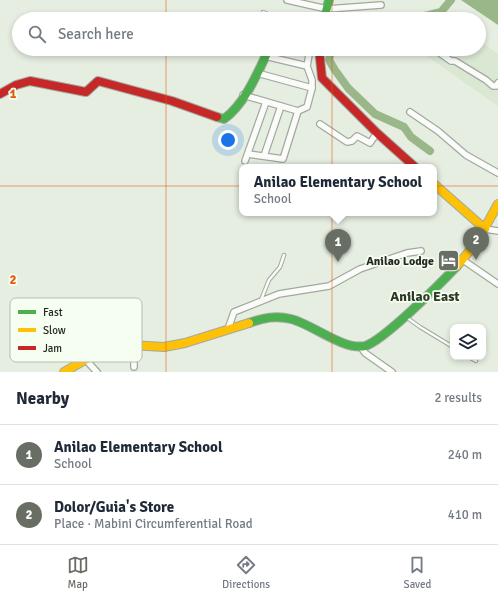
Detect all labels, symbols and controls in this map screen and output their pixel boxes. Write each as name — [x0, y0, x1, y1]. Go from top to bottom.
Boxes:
search box — [12, 12, 486, 56]
icon: search — [26, 23, 48, 45]
text: Search here — [58, 25, 134, 43]
text: 1 — [9, 86, 17, 102]
your location — [218, 130, 238, 150]
popup — [239, 164, 437, 216]
text: Anilao Elementary School — [254, 173, 422, 191]
text: School — [254, 191, 291, 207]
pin: 2 — [463, 227, 489, 260]
pin: 1 — [325, 229, 351, 262]
hotel icon: Anilao Lodge — [436, 248, 462, 274]
place label: Anilao Lodge — [366, 254, 434, 269]
text: 2 — [9, 272, 17, 288]
district label: Anilao East — [390, 288, 460, 305]
legend — [10, 298, 142, 362]
text: Fast — [43, 306, 63, 319]
text: Slow — [43, 324, 66, 337]
map controls — [450, 324, 486, 360]
button: layers — [450, 324, 486, 360]
text: Jam — [43, 342, 62, 355]
text: Nearby — [16, 388, 69, 409]
text: 2 results — [434, 390, 482, 406]
text: Anilao Elementary School — [54, 438, 223, 456]
text: 1 — [25, 447, 33, 463]
text: 240 m — [448, 447, 482, 463]
text: School — [54, 456, 92, 472]
text: Dolor/Guia's Store — [54, 498, 174, 516]
text: 2 — [25, 507, 33, 523]
text: 410 m — [448, 507, 482, 523]
text: Place · Mabini Circumferential Road — [54, 516, 253, 532]
tab: Map — [67, 554, 89, 591]
tab: Directions — [222, 554, 270, 591]
tab: Saved — [404, 554, 431, 591]

